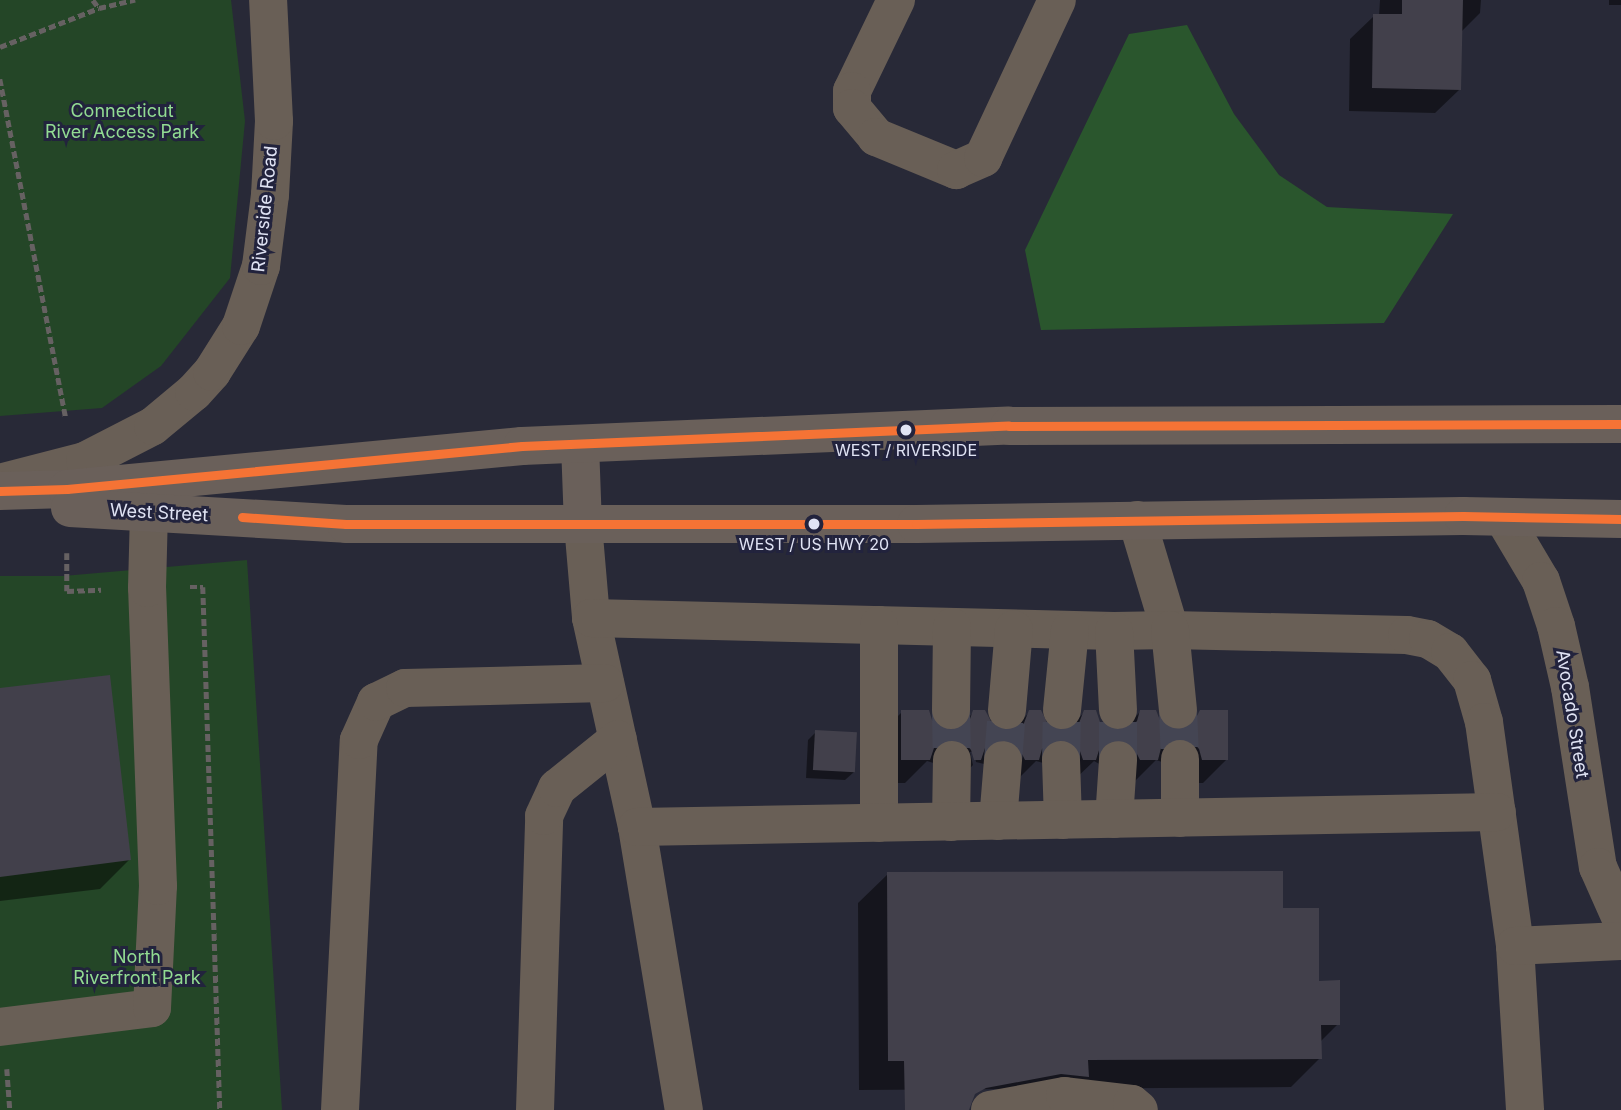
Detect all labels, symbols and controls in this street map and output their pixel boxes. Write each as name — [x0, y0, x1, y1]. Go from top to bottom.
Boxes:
park label: Connecticut River Access Park — [45, 101, 199, 144]
street label: Riverside Road — [248, 145, 282, 273]
marker: WEST / RIVERSIDE — [899, 423, 913, 437]
place label: WEST / RIVERSIDE — [835, 440, 977, 460]
street label: West Street — [109, 500, 209, 526]
marker: WEST / US HWY 20 — [807, 517, 821, 531]
place label: WEST / US HWY 20 — [739, 534, 889, 554]
street label: Avocado Street — [1551, 648, 1593, 780]
park label: North Riverfront Park — [73, 947, 201, 990]

